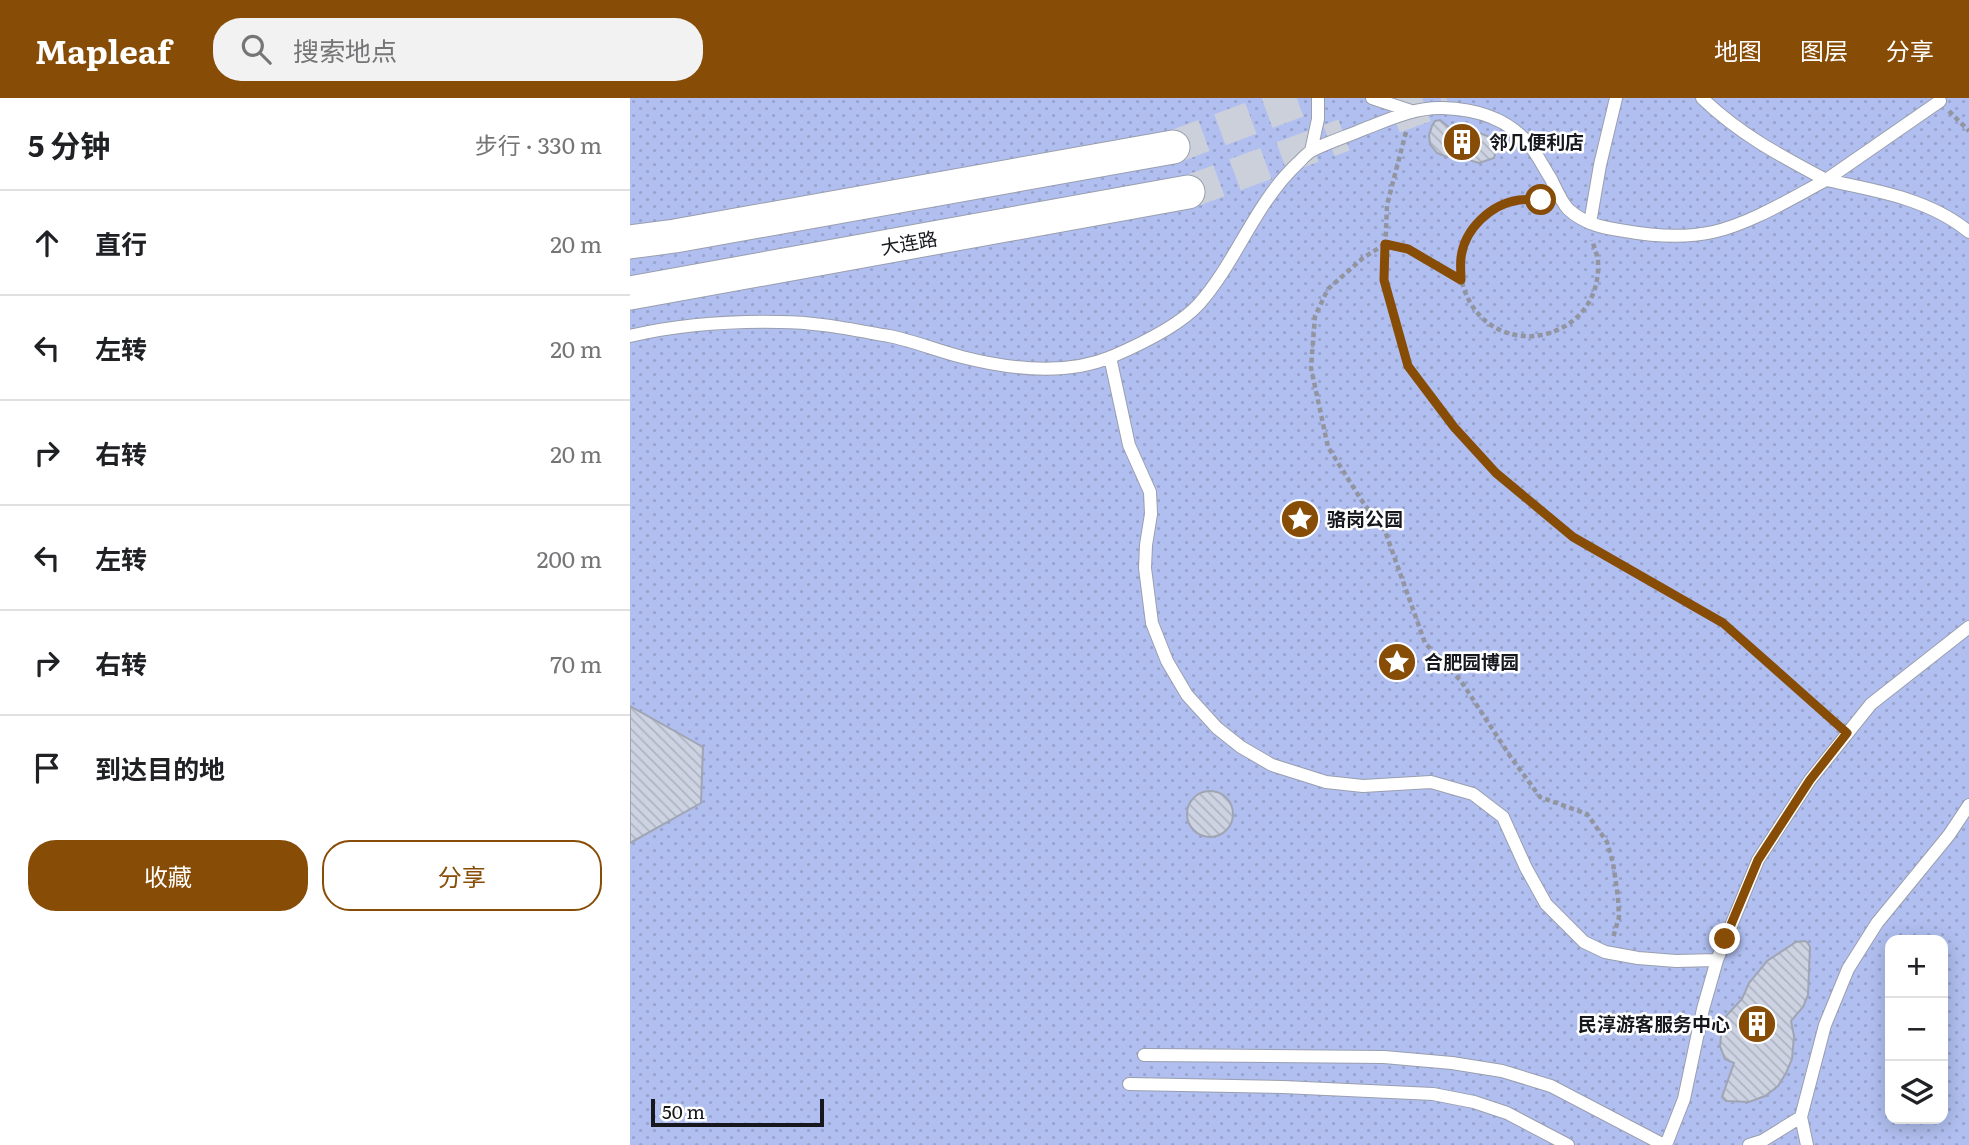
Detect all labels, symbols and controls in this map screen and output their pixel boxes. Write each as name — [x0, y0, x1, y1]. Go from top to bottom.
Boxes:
search box — [213, 18, 703, 81]
text: Mapleaf — [35, 25, 171, 74]
icon: search — [237, 30, 275, 68]
text: 搜索地点 — [293, 30, 397, 69]
text: 地图 — [1714, 32, 1762, 67]
text: 图层 — [1800, 32, 1848, 67]
text: 分享 — [1886, 32, 1934, 67]
building icon: 邻几便利店 — [1441, 121, 1483, 163]
text: 5 分钟 — [28, 122, 110, 166]
text: 步行 · 330 m — [475, 127, 602, 161]
place label: 邻几便利店 — [1489, 127, 1584, 155]
route start — [1525, 184, 1556, 215]
text: 直行 — [95, 223, 147, 262]
street label: 大连路 — [878, 223, 939, 261]
icon: ahead — [28, 224, 66, 262]
text: 20 m — [550, 226, 602, 260]
text: 左转 — [95, 328, 147, 367]
icon: left — [28, 329, 66, 367]
text: 20 m — [550, 331, 602, 365]
text: 右转 — [95, 433, 147, 472]
icon: right — [28, 434, 66, 472]
text: 20 m — [550, 436, 602, 470]
place icon: 骆岗公园 — [1279, 498, 1321, 540]
place label: 骆岗公园 — [1327, 504, 1403, 532]
text: 左转 — [95, 538, 147, 577]
icon: left — [28, 539, 66, 577]
text: 200 m — [537, 541, 602, 575]
place icon: 合肥园博园 — [1376, 641, 1418, 683]
text: 右转 — [95, 643, 147, 682]
icon: right — [28, 644, 66, 682]
text: 70 m — [550, 646, 602, 680]
place label: 合肥园博园 — [1424, 647, 1519, 675]
text: 到达目的地 — [95, 748, 225, 787]
icon: arrive — [28, 749, 66, 787]
button: 收藏 — [28, 840, 308, 911]
button: 分享 — [322, 840, 602, 911]
route end — [1709, 923, 1740, 954]
map controls — [1885, 935, 1948, 1124]
button: + — [1885, 935, 1948, 998]
button: − — [1885, 998, 1948, 1061]
building icon: 民淳游客服务中心 — [1736, 1003, 1778, 1045]
place label: 民淳游客服务中心 — [1578, 1009, 1730, 1037]
button: layers — [1885, 1061, 1948, 1124]
scale bar — [651, 1096, 824, 1128]
text: 50 m — [662, 1097, 705, 1125]

